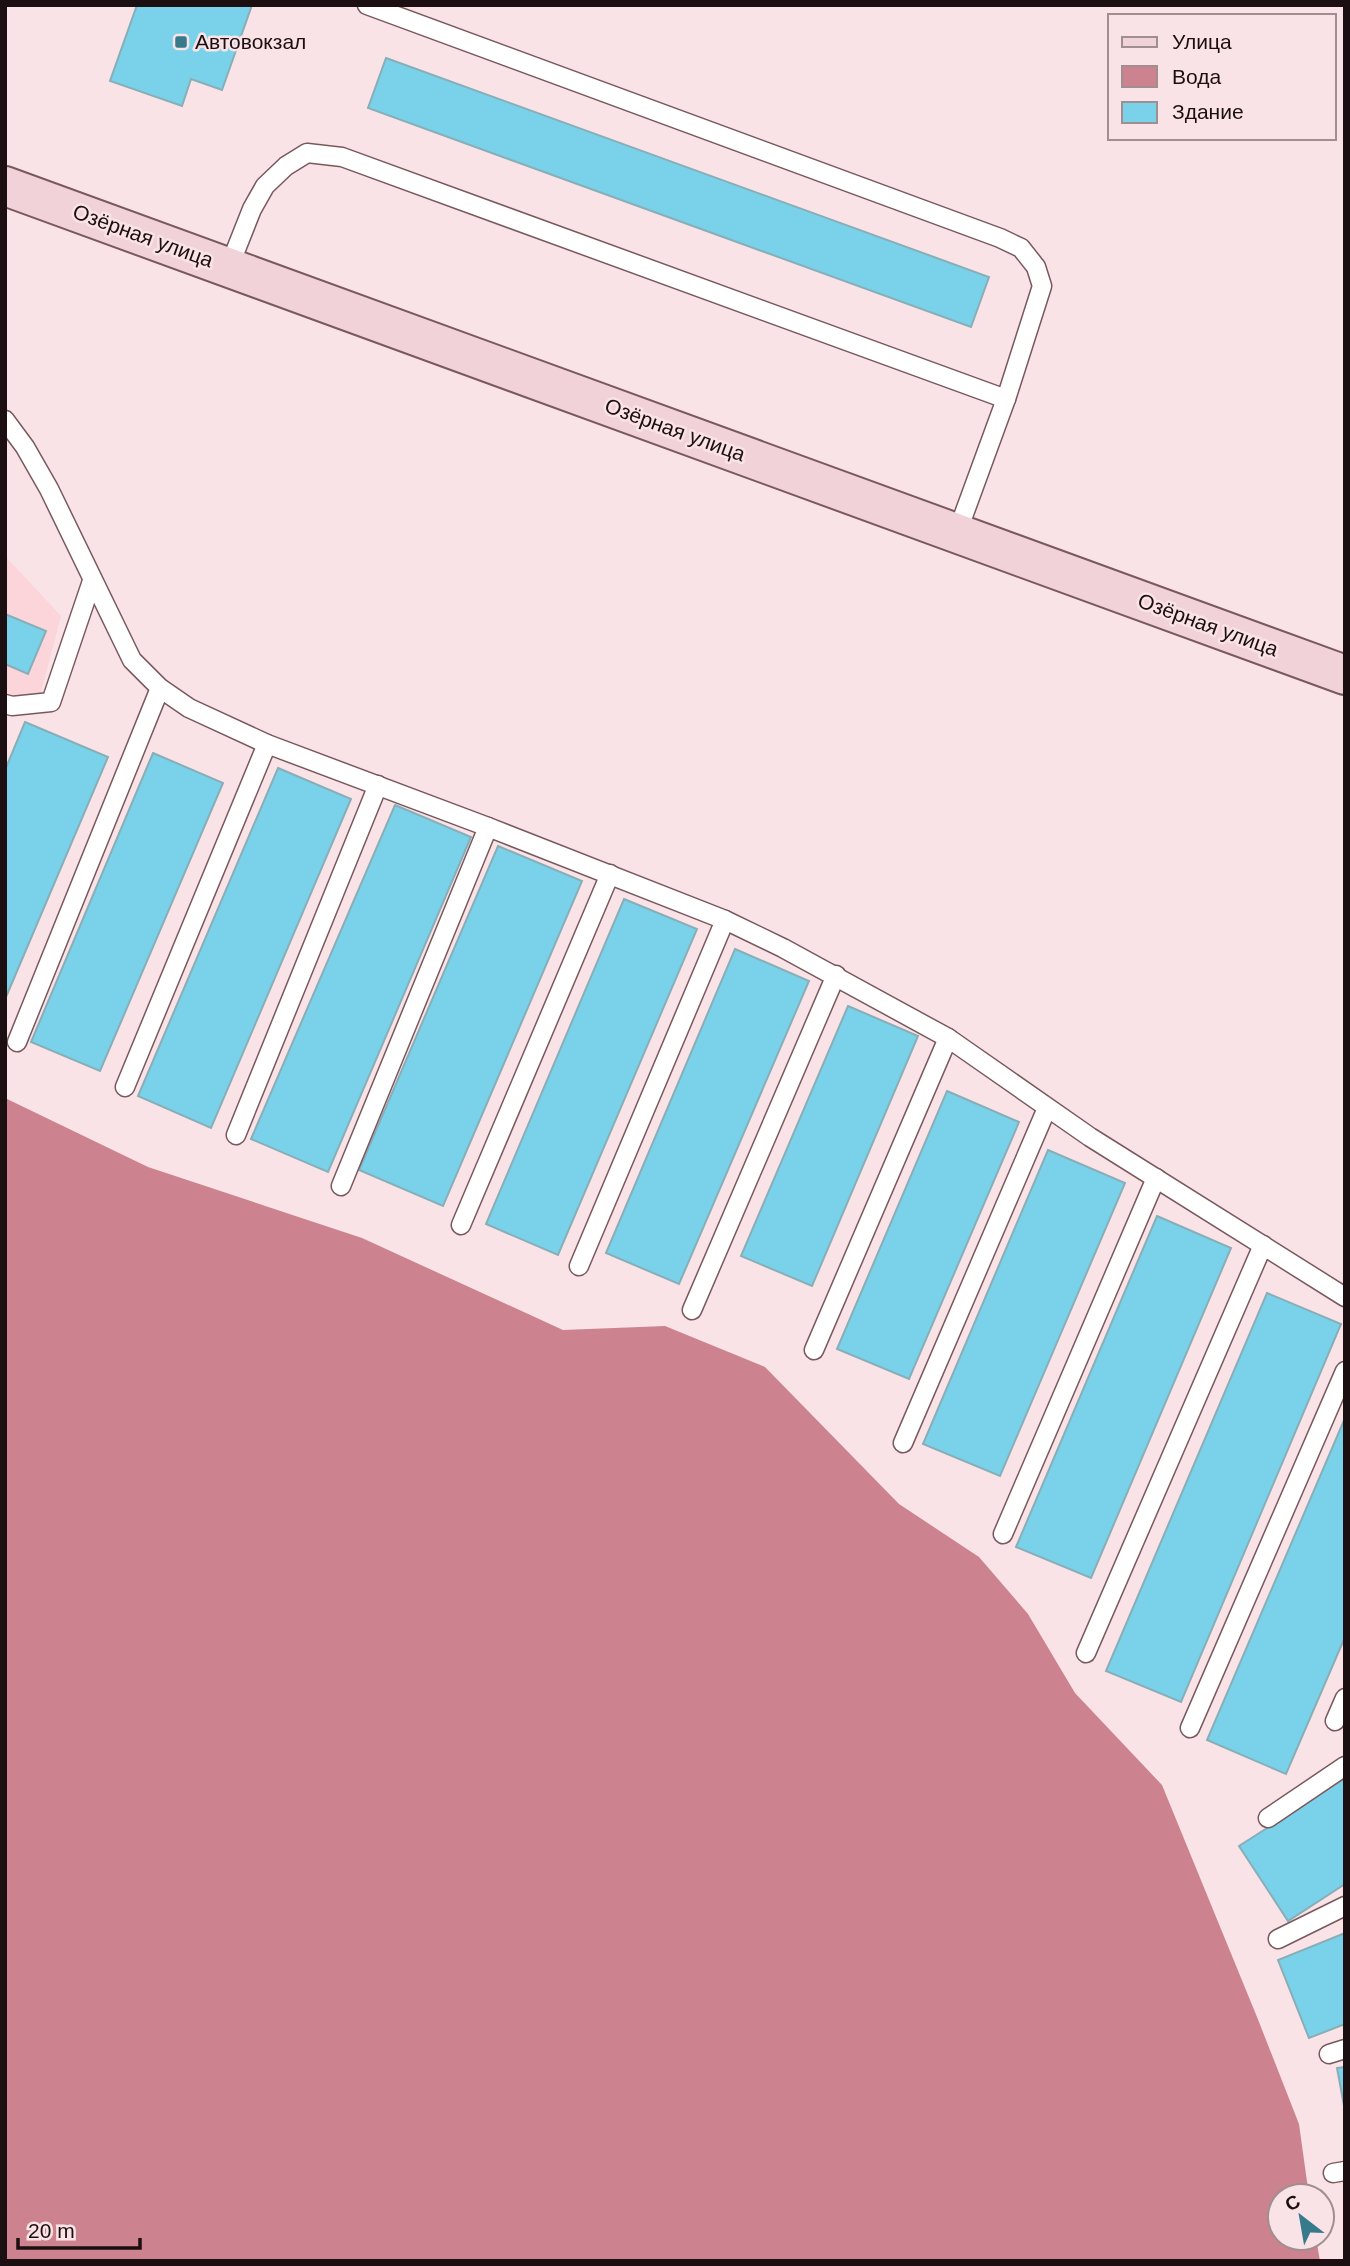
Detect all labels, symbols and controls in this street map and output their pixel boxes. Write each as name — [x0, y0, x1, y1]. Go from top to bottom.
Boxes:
legend — [1108, 14, 1336, 140]
place label: Автовокзал — [195, 30, 306, 53]
text: Улица — [1172, 30, 1232, 53]
marker: Автовокзал — [173, 34, 189, 50]
text: Вода — [1172, 65, 1221, 88]
text: Здание — [1172, 100, 1244, 123]
street label: Озёрная улица — [70, 199, 217, 272]
street label: Озёрная улица — [602, 393, 749, 466]
street label: Озёрная улица — [1135, 588, 1282, 661]
north arrow — [1266, 2182, 1336, 2252]
text: С — [1281, 2190, 1304, 2215]
scale bar — [18, 2206, 140, 2250]
text: 20 m — [28, 2219, 75, 2242]

